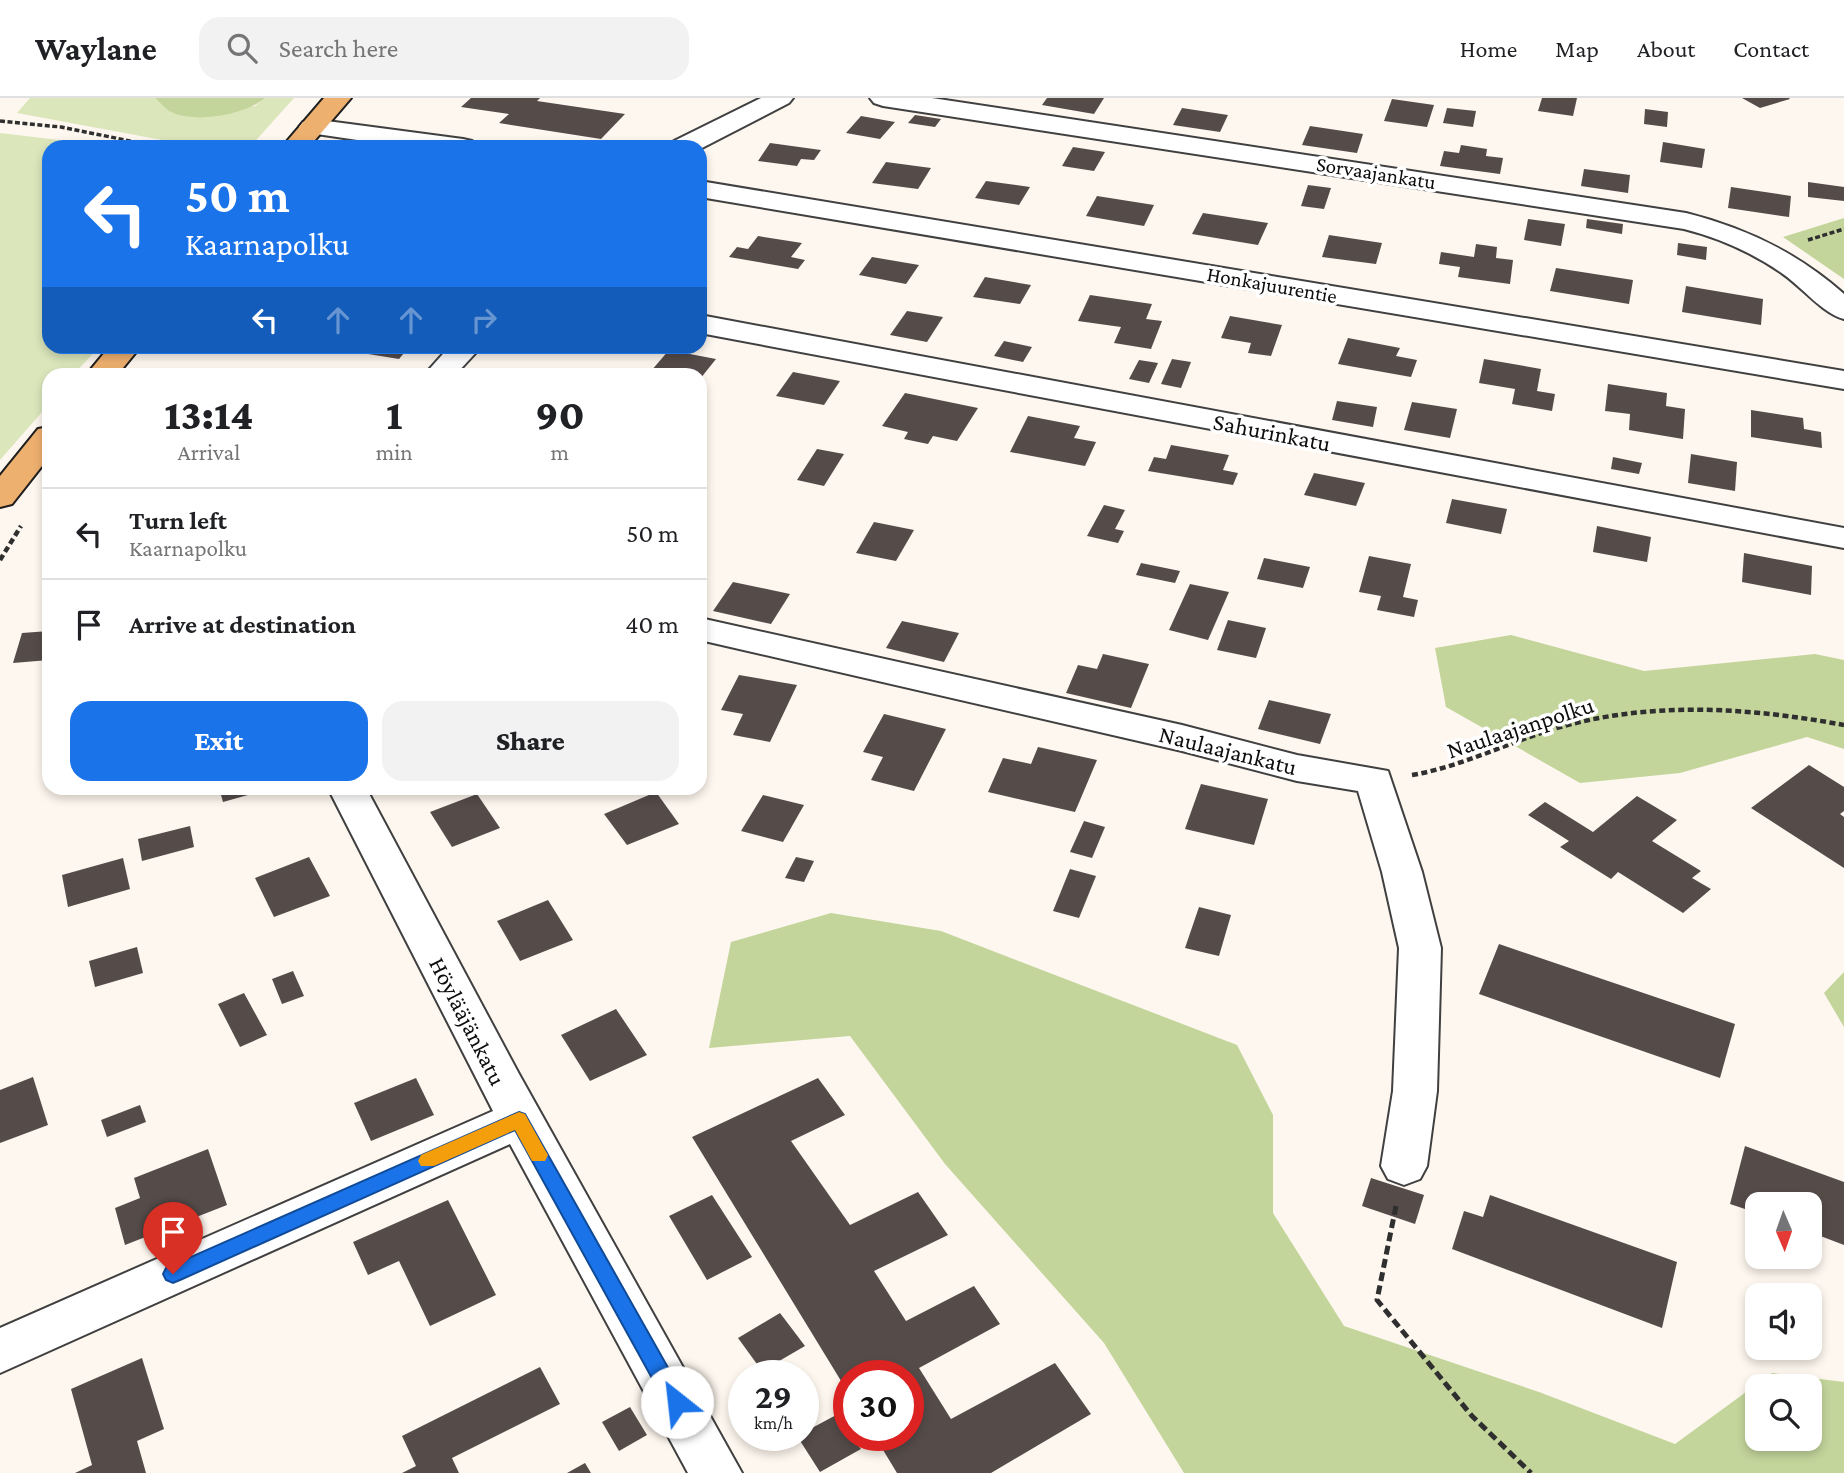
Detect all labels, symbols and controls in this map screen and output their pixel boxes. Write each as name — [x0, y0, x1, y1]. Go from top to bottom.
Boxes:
search box — [199, 17, 689, 80]
icon: search — [223, 29, 261, 67]
text: Waylane — [35, 30, 157, 67]
text: Search here — [279, 34, 398, 63]
text: Home — [1460, 35, 1517, 62]
text: Map — [1555, 35, 1599, 62]
text: About — [1637, 35, 1695, 62]
text: Contact — [1733, 35, 1809, 62]
street label: Sorvaajankatu — [1315, 152, 1437, 194]
icon: left — [70, 168, 161, 259]
text: 50 m — [185, 168, 290, 223]
text: Kaarnapolku — [185, 226, 349, 262]
street label: Honkajuurentie — [1205, 262, 1339, 308]
icon: left — [246, 301, 284, 339]
icon: ahead — [319, 301, 357, 339]
icon: ahead — [392, 301, 430, 339]
icon: right — [465, 301, 503, 339]
text: 13:14 — [164, 391, 253, 438]
text: 1 — [386, 391, 402, 438]
text: 90 — [535, 391, 585, 438]
street label: Sahurinkatu — [1211, 407, 1333, 457]
text: Arrival — [178, 439, 240, 465]
text: min — [376, 439, 413, 465]
text: m — [551, 439, 569, 465]
text: Turn left — [129, 506, 227, 535]
icon: left — [70, 515, 108, 553]
text: 50 m — [626, 519, 679, 548]
text: Kaarnapolku — [129, 535, 247, 561]
icon: arrive — [70, 606, 108, 644]
text: Arrive at destination — [129, 610, 356, 639]
text: 40 m — [625, 610, 679, 639]
street label: Naulaajanpolku — [1443, 690, 1597, 763]
button: Exit — [70, 701, 368, 781]
button: Share — [382, 701, 679, 781]
street label: Naulaajankatu — [1156, 720, 1300, 780]
street label: Höylääjänkatu — [424, 952, 512, 1090]
north arrow — [1745, 1192, 1822, 1269]
map controls — [1745, 1192, 1822, 1451]
pin — [143, 1202, 203, 1274]
icon: arrive — [154, 1213, 192, 1251]
button: sound — [1745, 1283, 1822, 1360]
speed limit sign: 30 — [833, 1360, 924, 1451]
position arrow — [640, 1365, 714, 1439]
button: search — [1745, 1374, 1822, 1451]
text: 29 — [755, 1377, 792, 1416]
text: km/h — [754, 1413, 793, 1433]

